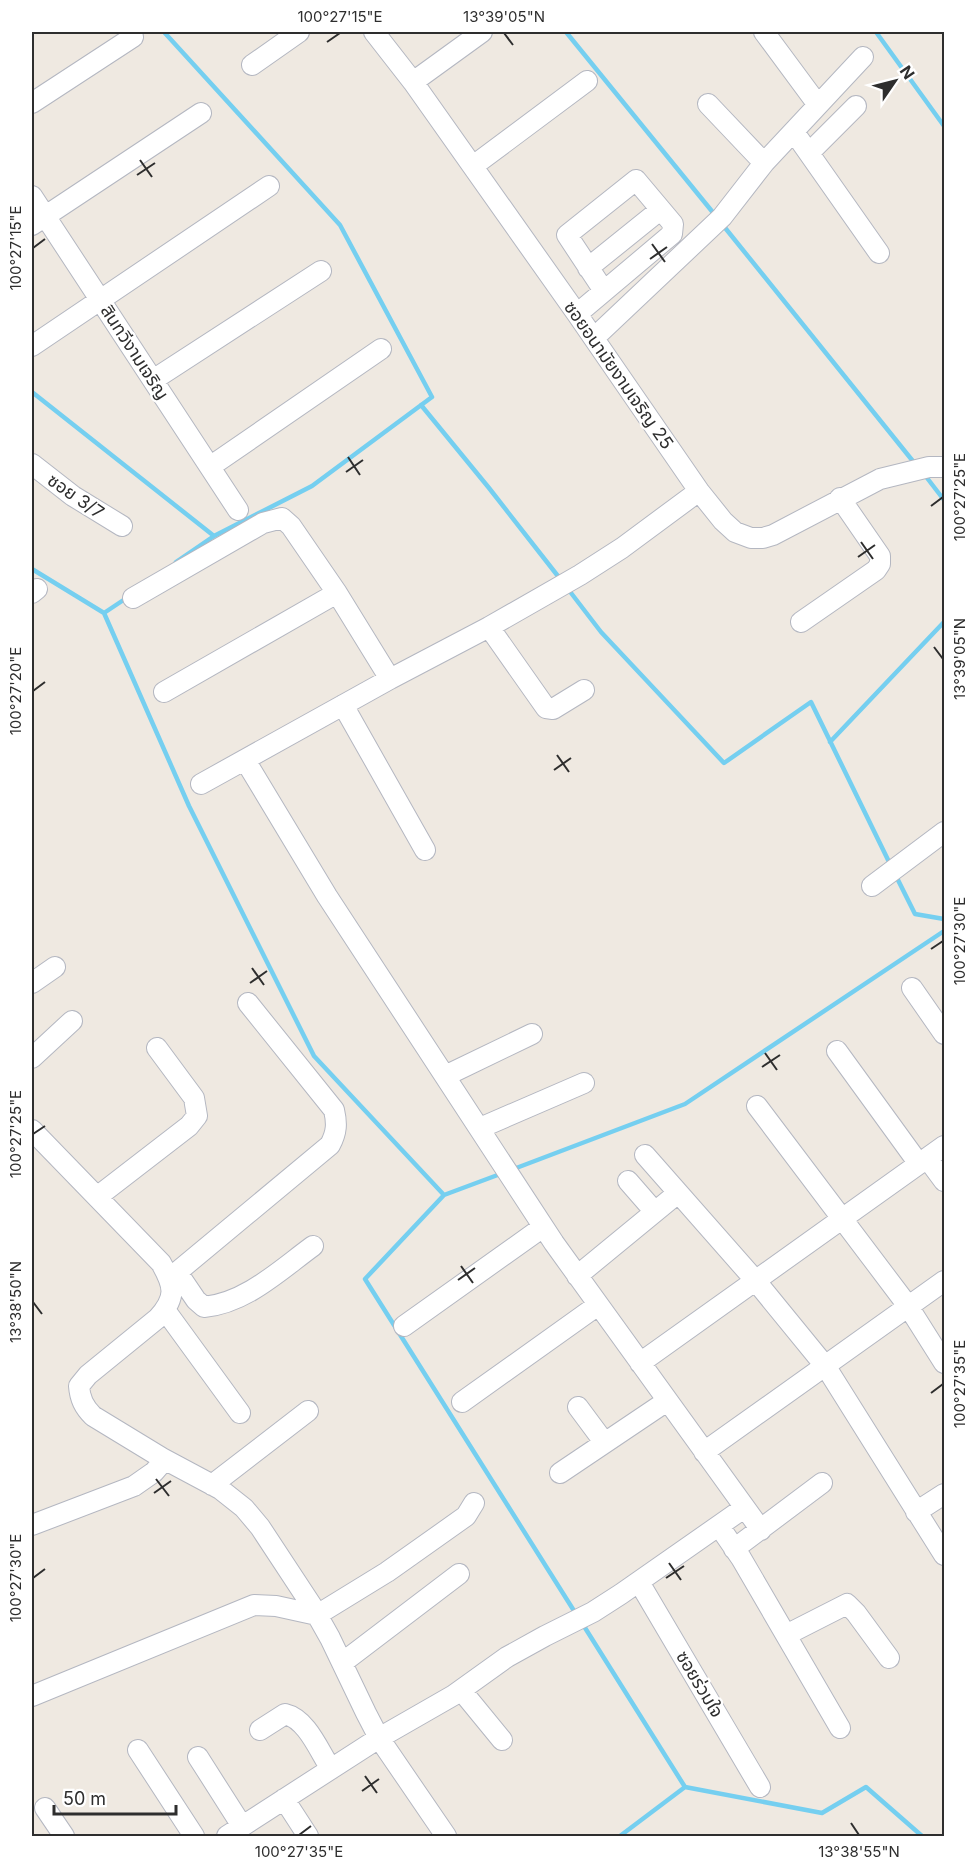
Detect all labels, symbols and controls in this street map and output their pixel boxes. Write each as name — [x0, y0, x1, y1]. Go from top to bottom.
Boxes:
text: 100°27'15"E — [297, 7, 383, 26]
text: 13°39'05"N — [463, 7, 545, 26]
north arrow — [865, 51, 925, 111]
text: N — [896, 62, 919, 83]
text: 100°27'15"E — [6, 205, 25, 291]
street label: ซอยอนามัยงามเจริญ 25 — [560, 297, 678, 453]
street label: สินทวีงามเจริญ — [97, 301, 173, 403]
text: 100°27'25"E — [950, 453, 969, 541]
street label: ซอย 3/7 — [44, 469, 108, 523]
text: 13°39'05"N — [950, 618, 969, 700]
text: 100°27'20"E — [6, 647, 25, 735]
text: 100°27'30"E — [950, 897, 969, 985]
text: 100°27'25"E — [6, 1090, 25, 1178]
text: 13°38'50"N — [6, 1261, 25, 1343]
text: 100°27'35"E — [950, 1340, 969, 1428]
text: 100°27'30"E — [6, 1534, 25, 1622]
street label: ซอยร่วมใจ — [672, 1647, 728, 1721]
scale bar — [54, 1778, 176, 1816]
text: 50 m — [63, 1788, 106, 1809]
text: 100°27'35"E — [255, 1842, 343, 1861]
text: 13°38'55"N — [818, 1842, 900, 1861]

